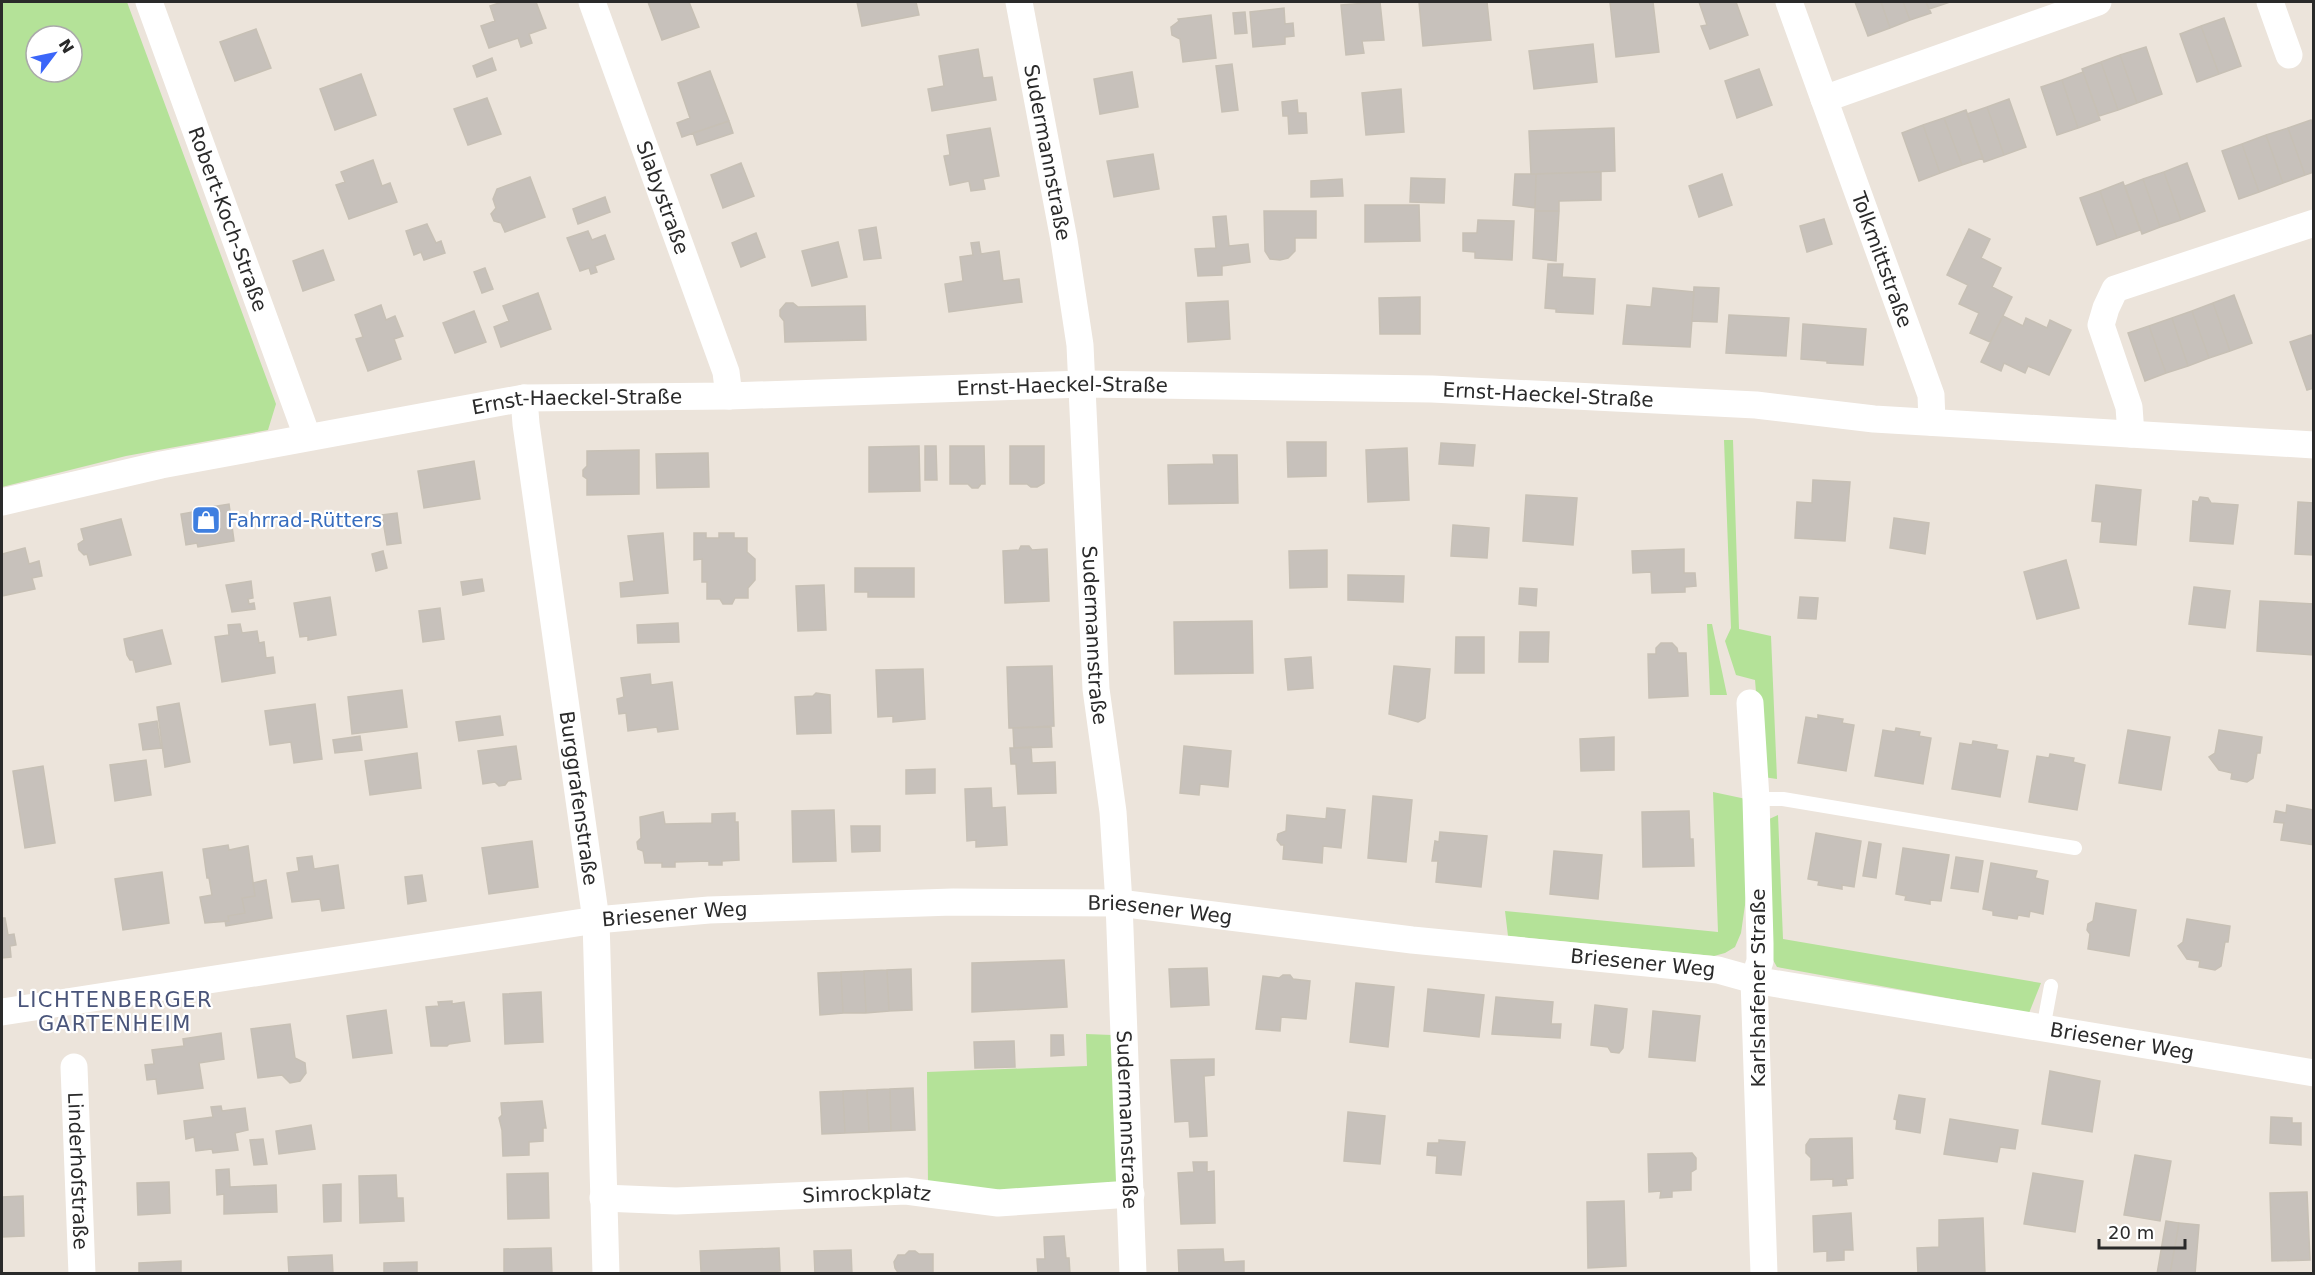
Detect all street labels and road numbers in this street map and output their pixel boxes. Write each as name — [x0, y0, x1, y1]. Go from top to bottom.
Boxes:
street label: Sudermannstraße — [1019, 62, 1076, 243]
street label: Robert-Koch-Straße — [183, 123, 273, 315]
street label: Slabystraße — [631, 138, 694, 257]
street label: Tolkmittstraße — [1846, 188, 1918, 331]
street label: Ernst-Haeckel-Straße — [956, 372, 1168, 400]
street label: Ernst-Haeckel-Straße — [1442, 378, 1654, 412]
street label: Ernst-Haeckel-Straße — [470, 384, 682, 419]
street label: Sudermannstraße — [1077, 545, 1113, 726]
street label: Burggrafenstraße — [555, 709, 603, 887]
street label: Karlshafener Straße — [1746, 889, 1770, 1087]
street label: Briesener Weg — [1087, 891, 1234, 929]
street label: Briesener Weg — [601, 897, 748, 931]
street label: Briesener Weg — [1569, 944, 1717, 982]
street label: Briesener Weg — [2048, 1017, 2196, 1065]
street label: Sudermannstraße — [1112, 1030, 1143, 1210]
street label: Linderhofstraße — [63, 1092, 93, 1250]
street label: Simrockplatz — [802, 1178, 933, 1208]

